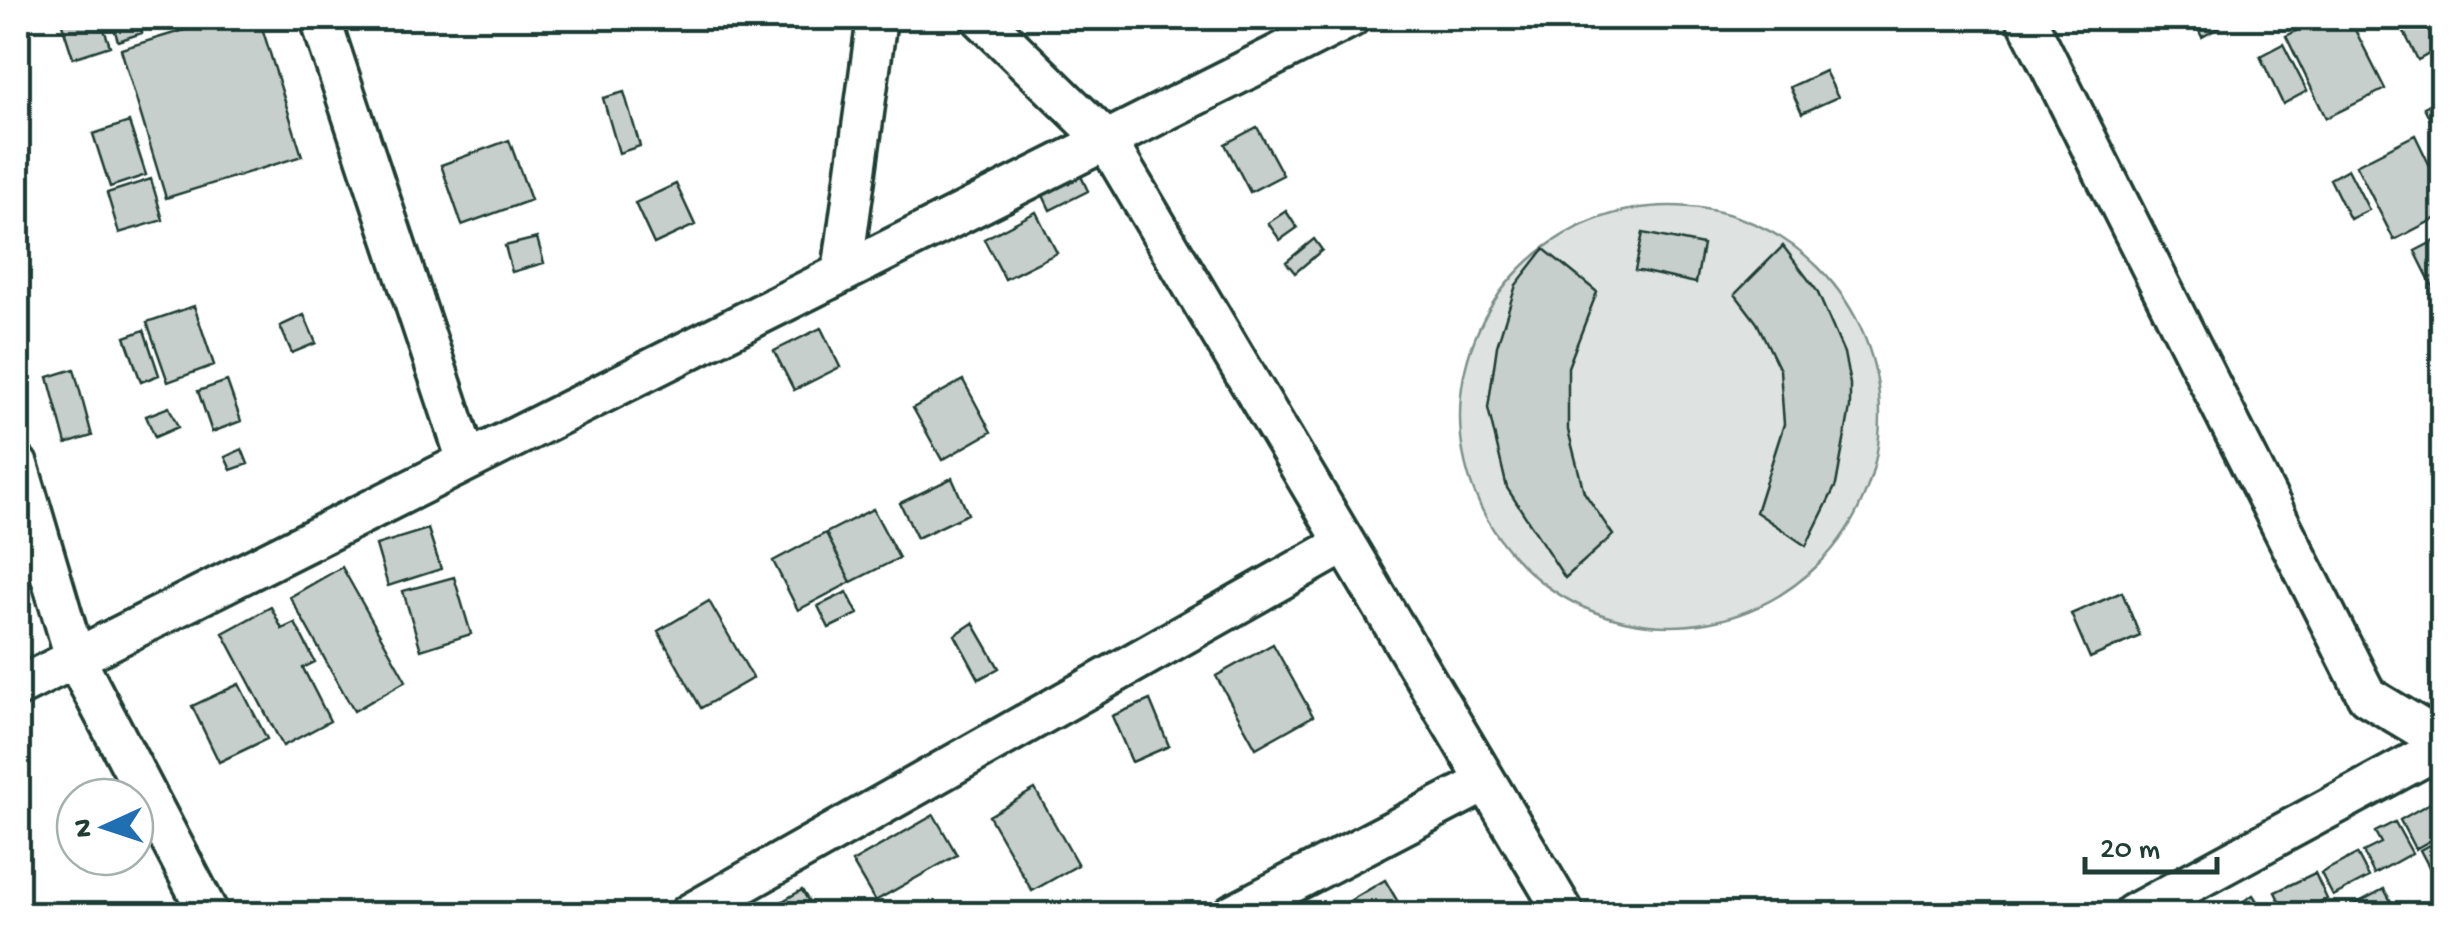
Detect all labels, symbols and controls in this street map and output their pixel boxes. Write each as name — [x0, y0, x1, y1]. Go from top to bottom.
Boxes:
north arrow — [55, 777, 155, 877]
scale bar — [2085, 812, 2218, 874]
text: N — [68, 818, 101, 838]
text: 20 m — [2100, 834, 2160, 869]

